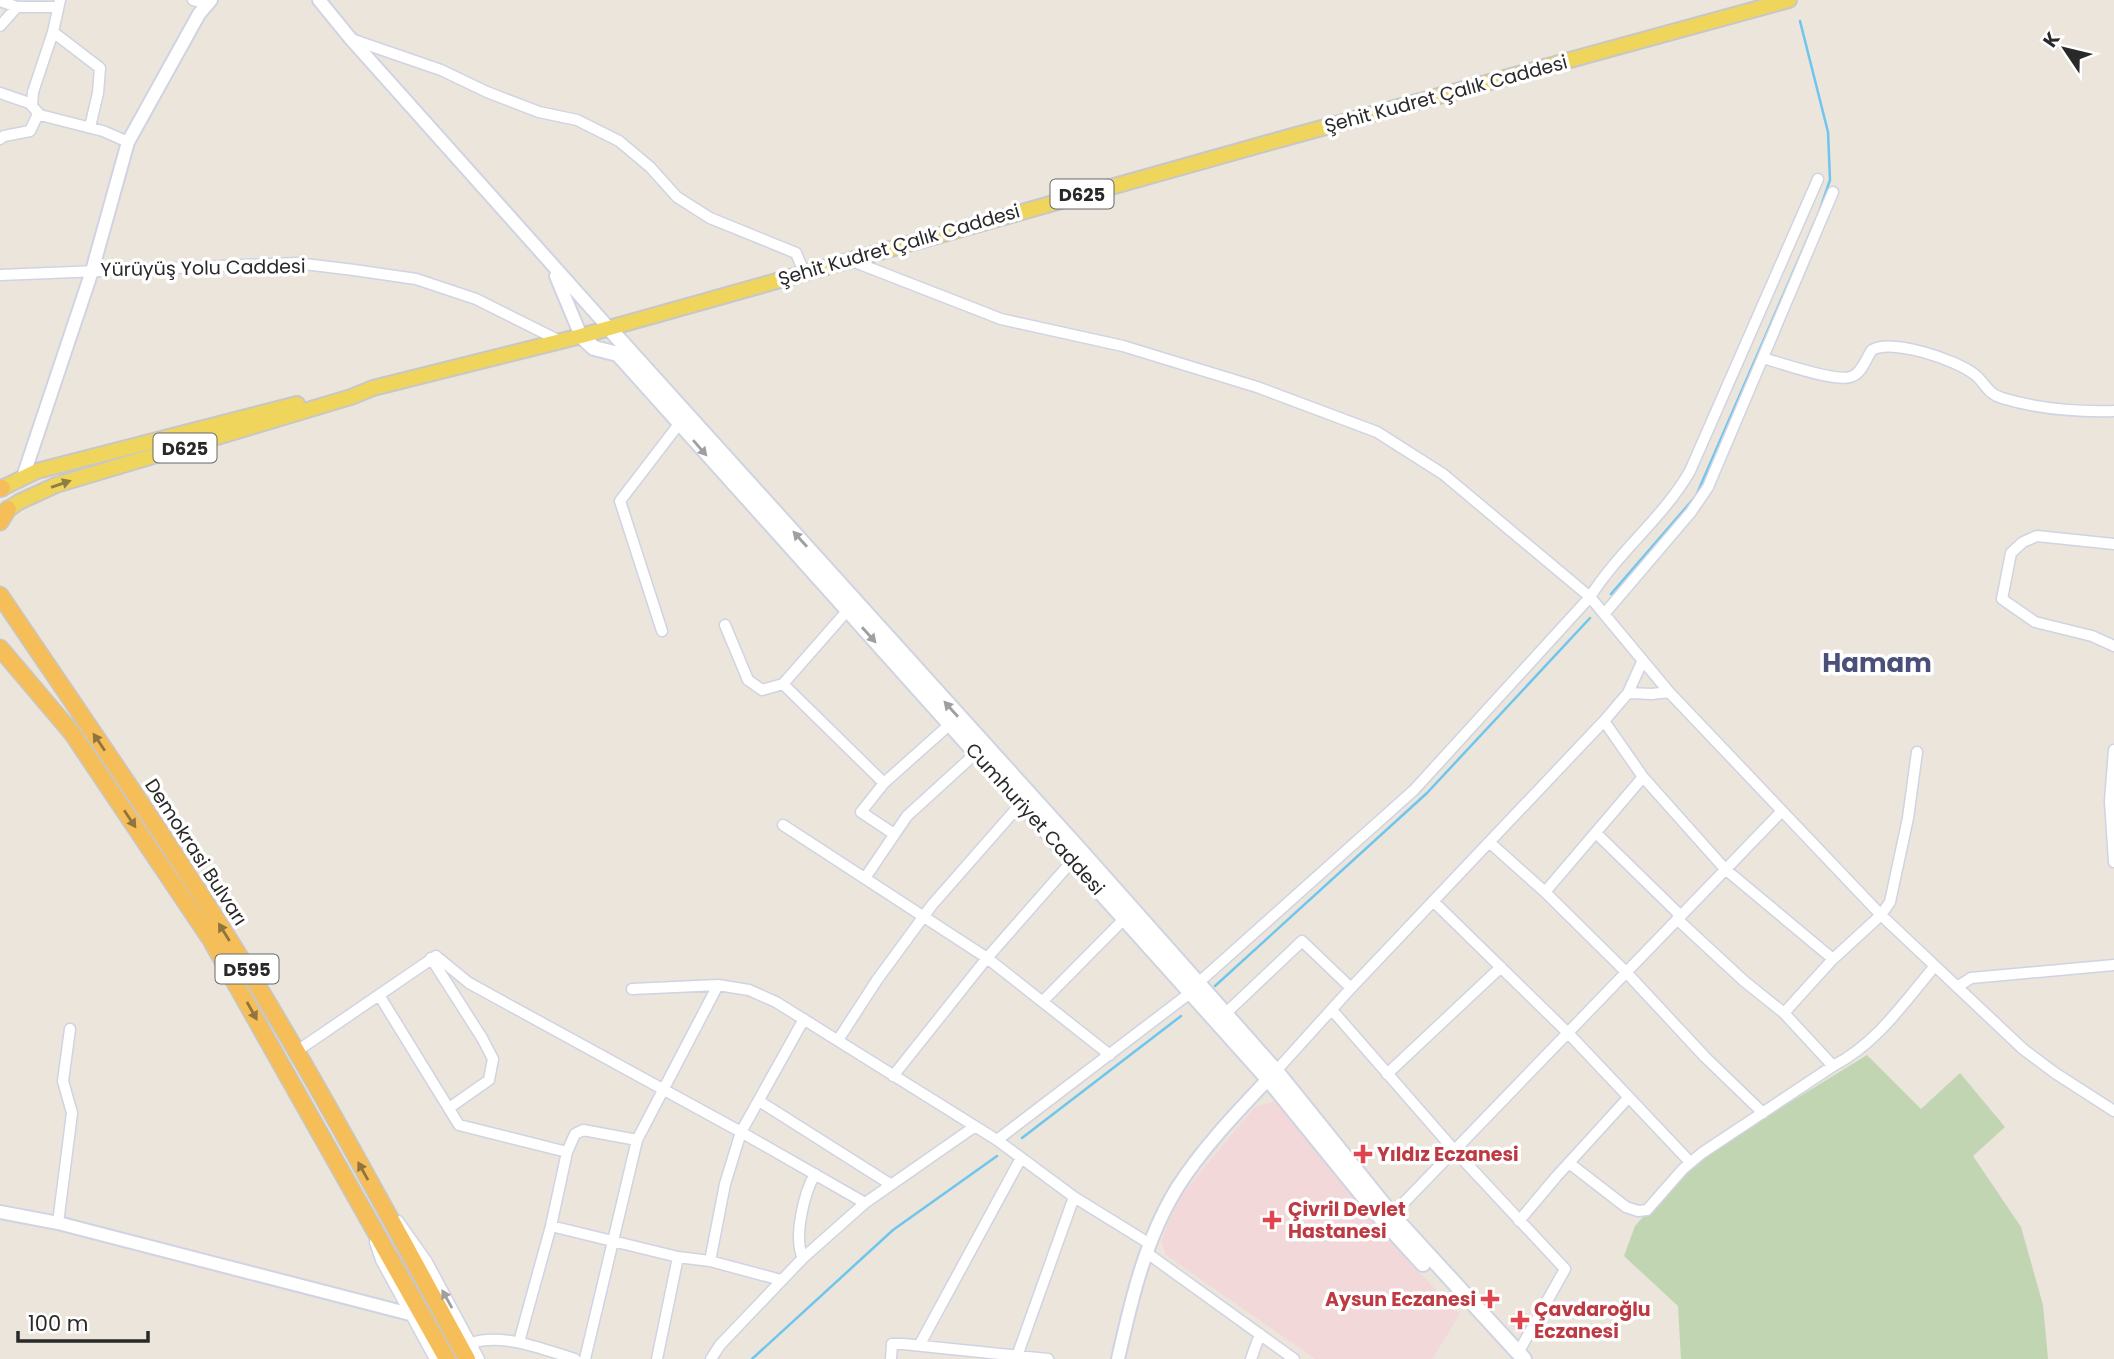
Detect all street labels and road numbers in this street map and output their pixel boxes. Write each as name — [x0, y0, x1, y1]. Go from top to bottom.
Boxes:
street label: Şehit Kudret Çalık Caddesi — [1322, 49, 1570, 139]
road number: D625 — [1050, 180, 1114, 209]
street label: Şehit Kudret Çalık Caddesi — [775, 198, 1023, 292]
street label: Yürüyüş Yolu Caddesi — [100, 253, 306, 283]
road number: D625 — [154, 434, 216, 462]
street label: Cumhuriyet Caddesi — [959, 737, 1111, 901]
street label: Demokrasi Bulvarı — [138, 773, 254, 931]
road number: D595 — [216, 954, 278, 984]

